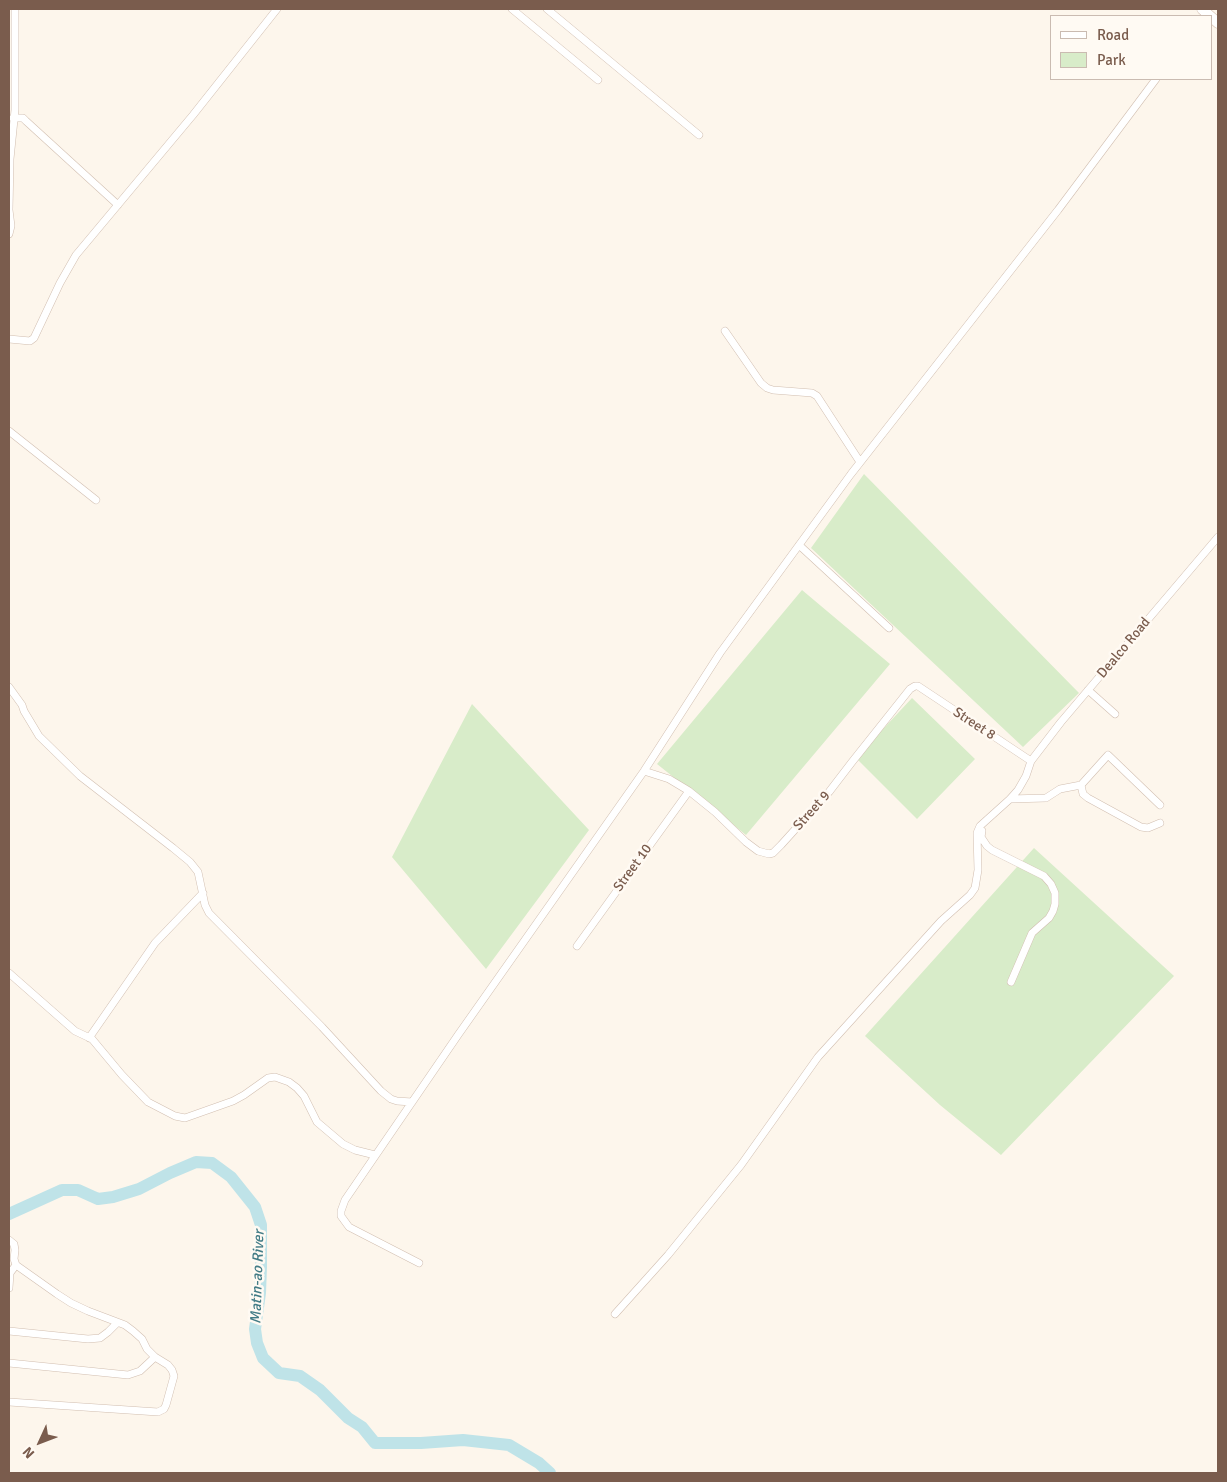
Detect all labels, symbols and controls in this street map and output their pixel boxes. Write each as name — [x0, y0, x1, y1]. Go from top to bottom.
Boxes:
legend — [1050, 15, 1212, 80]
text: Road — [1097, 26, 1129, 44]
text: Park — [1097, 51, 1126, 69]
street label: Dealco Road — [1094, 614, 1154, 682]
street label: Street 8 — [950, 704, 998, 744]
street label: Street 9 — [790, 788, 834, 834]
street label: Street 10 — [610, 841, 656, 895]
water label: Matin-ao River — [247, 1230, 269, 1324]
north arrow — [15, 1417, 65, 1467]
text: N — [19, 1443, 38, 1462]

